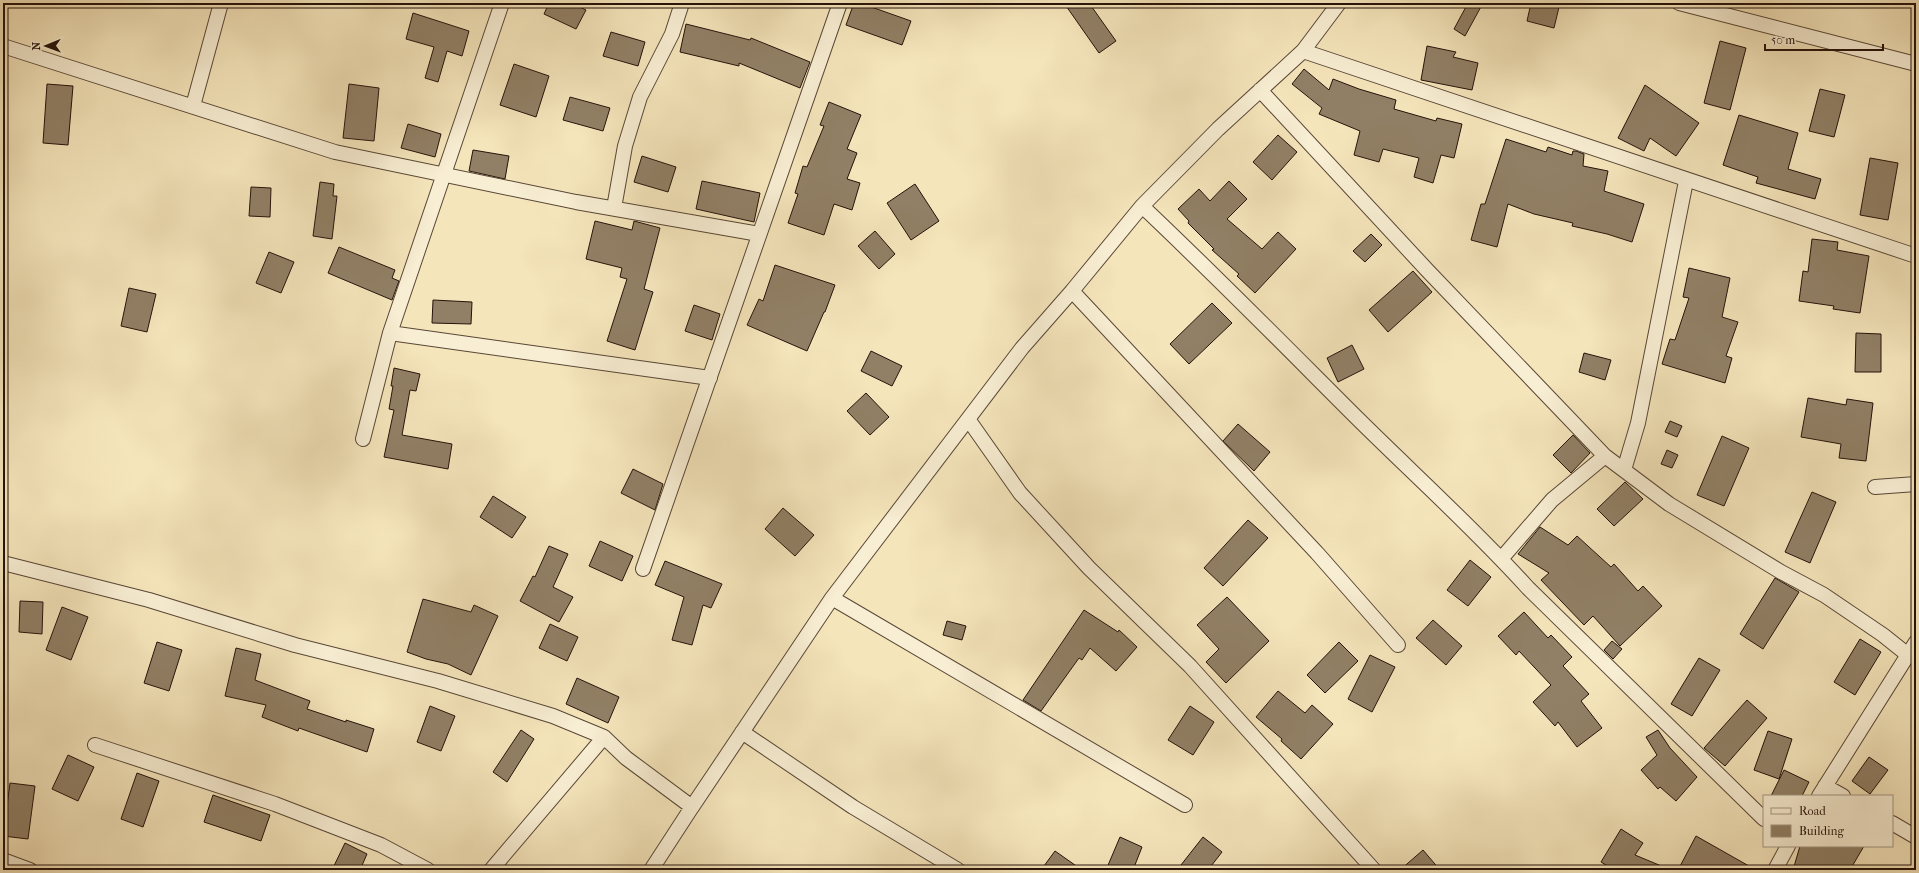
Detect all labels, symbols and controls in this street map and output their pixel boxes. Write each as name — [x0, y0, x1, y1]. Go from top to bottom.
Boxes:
north arrow — [26, 26, 66, 66]
scale bar — [1765, 26, 1883, 52]
text: 50 m — [1771, 33, 1795, 47]
text: N — [30, 41, 43, 50]
legend — [1763, 795, 1893, 847]
text: Road — [1799, 804, 1826, 818]
text: Building — [1799, 824, 1844, 838]

